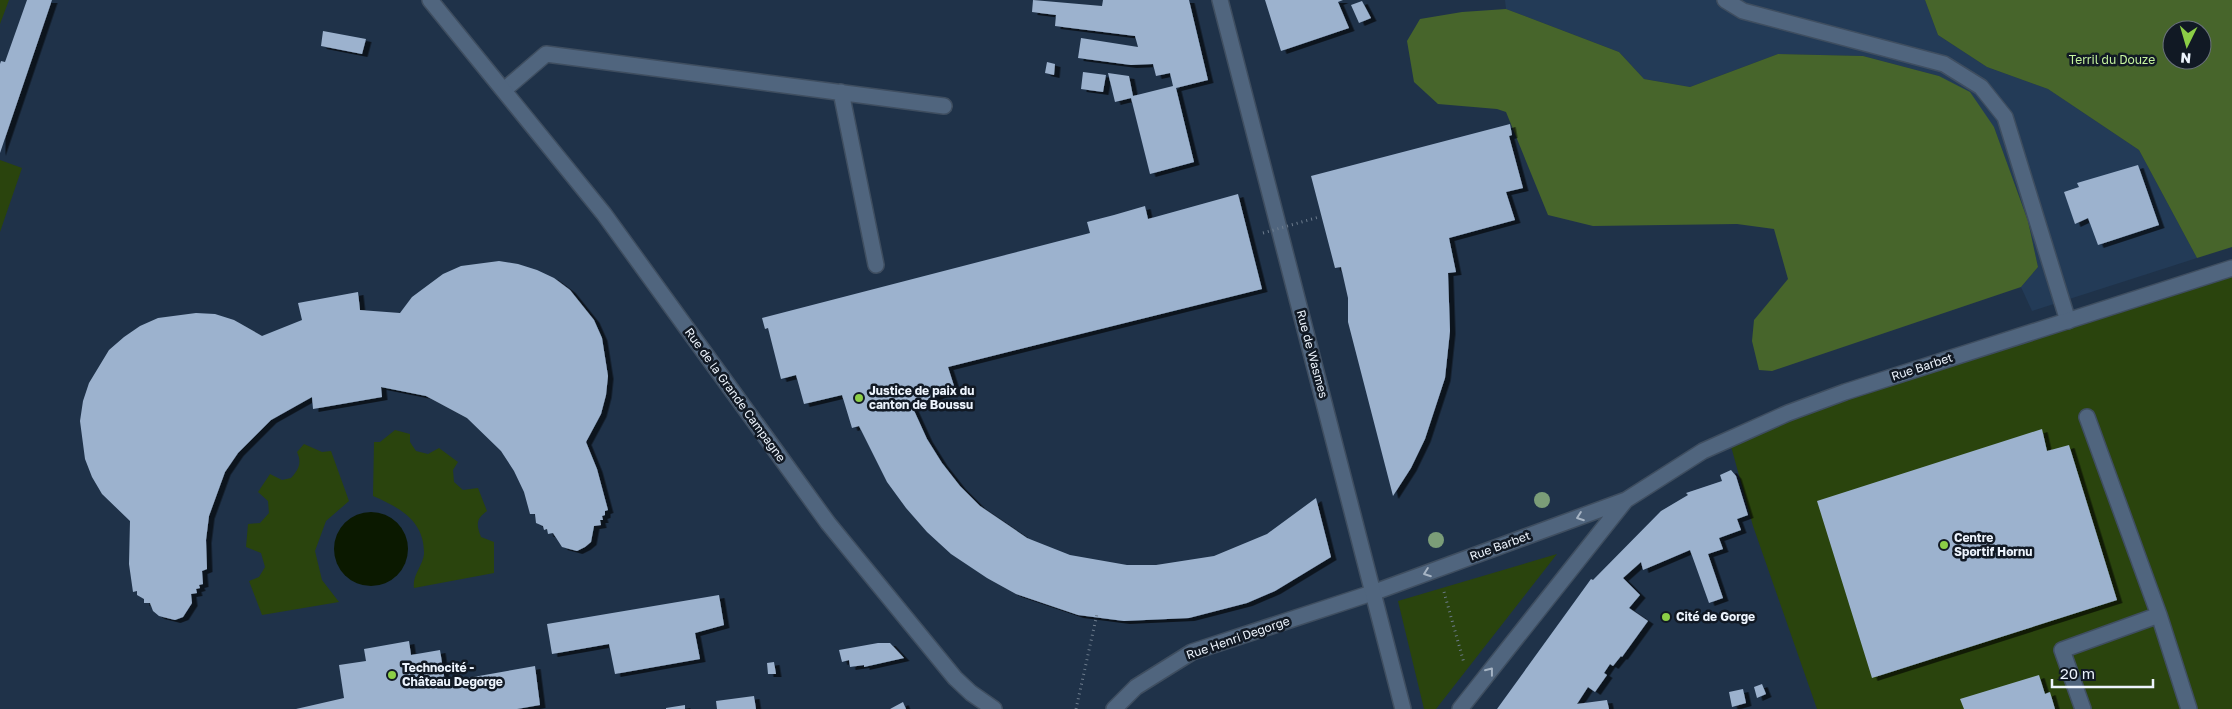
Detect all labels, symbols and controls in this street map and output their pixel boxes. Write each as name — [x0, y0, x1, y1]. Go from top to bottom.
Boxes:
north arrow — [2162, 20, 2212, 70]
text: N — [2180, 50, 2192, 67]
park label: Terril du Douze — [2069, 52, 2155, 67]
street label: Rue de Wasmes — [1294, 308, 1331, 400]
street label: Rue de la Grande Campagne — [682, 325, 789, 465]
street label: Rue Barbet — [1889, 349, 1955, 384]
place label: Justice de paix du canton de Boussu — [869, 383, 974, 412]
marker: Justice de paix du canton de Boussu — [853, 392, 865, 404]
one-way arrow — [1576, 511, 1585, 521]
street label: Rue Barbet — [1467, 528, 1533, 563]
place label: Centre Sportif Hornu — [1954, 530, 2032, 559]
marker: Centre Sportif Hornu — [1938, 539, 1950, 551]
one-way arrow — [1424, 567, 1432, 577]
place label: Cité de Gorge — [1676, 609, 1755, 624]
marker: Cité de Gorge — [1660, 611, 1672, 623]
street label: Rue Henri Degorge — [1184, 613, 1292, 662]
scale bar — [2052, 656, 2153, 688]
place label: Technocité - Château Degorge — [402, 660, 503, 689]
text: 20 m — [2060, 664, 2095, 682]
one-way arrow — [1485, 668, 1493, 677]
marker: Technocité - Château Degorge — [386, 669, 398, 681]

